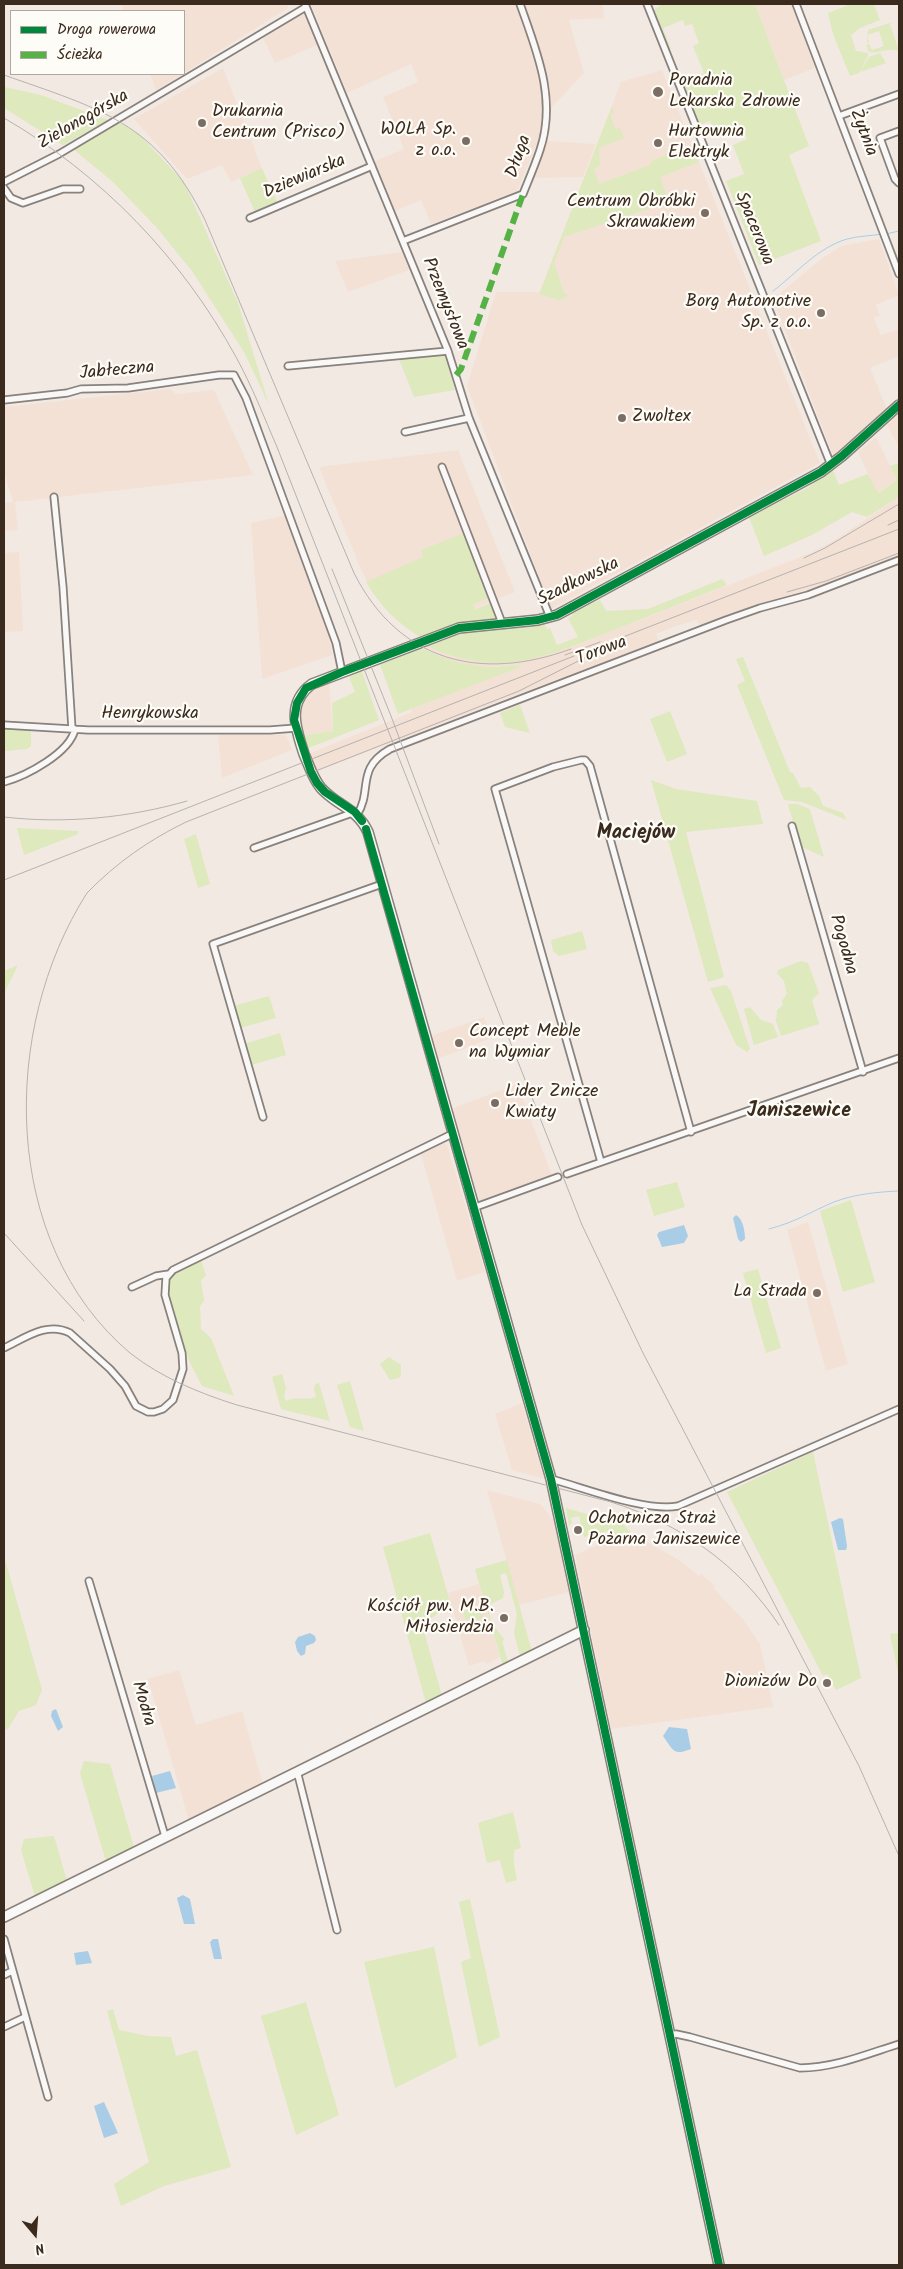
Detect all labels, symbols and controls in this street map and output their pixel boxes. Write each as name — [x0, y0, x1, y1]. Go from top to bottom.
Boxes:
legend — [10, 10, 185, 75]
text: Droga rowerowa — [57, 18, 156, 42]
text: Ścieżka — [57, 43, 102, 67]
place label: Poradnia Lekarska Zdrowie — [669, 71, 800, 114]
marker: Poradnia Lekarska Zdrowie — [651, 85, 665, 99]
street label: Zielonogórska — [35, 86, 133, 156]
place label: Drukarnia Centrum (Prisco) — [212, 102, 345, 144]
street label: Żytnia — [843, 106, 881, 160]
marker: Drukarnia Centrum (Prisco) — [196, 117, 208, 129]
place label: WOLA Sp. z o.o. — [380, 120, 456, 162]
place label: Hurtownia Elektryk — [668, 122, 744, 164]
street label: Długa — [503, 133, 537, 181]
marker: WOLA Sp. z o.o. — [460, 135, 472, 147]
marker: Hurtownia Elektryk — [652, 137, 664, 149]
street label: Dziewiarska — [261, 151, 349, 205]
street label: Spacerowa — [728, 189, 778, 269]
place label: Centrum Obróbki Skrawakiem — [567, 192, 695, 234]
marker: Centrum Obróbki Skrawakiem — [699, 207, 711, 219]
street label: Przemysłowa — [416, 255, 472, 353]
place label: Borg Automotive Sp. z o.o. — [686, 292, 811, 334]
marker: Borg Automotive Sp. z o.o. — [815, 307, 827, 319]
street label: Jabłeczna — [79, 358, 155, 386]
place label: Zwoltex — [632, 407, 691, 429]
marker: Zwoltex — [616, 412, 628, 424]
street label: Szadkowska — [535, 554, 623, 612]
street label: Torowa — [574, 633, 630, 671]
street label: Henrykowska — [101, 704, 199, 726]
district label: Maciejów — [597, 823, 675, 847]
street label: Pogodna — [823, 912, 861, 978]
place label: Concept Meble na Wymiar — [469, 1022, 581, 1064]
marker: Concept Meble na Wymiar — [453, 1037, 465, 1049]
place label: Lider Znicze Kwiaty — [505, 1082, 598, 1124]
marker: Lider Znicze Kwiaty — [489, 1097, 501, 1109]
district label: Janiszewice — [747, 1101, 851, 1125]
place label: La Strada — [733, 1282, 807, 1304]
marker: La Strada — [811, 1287, 823, 1299]
place label: Ochotnicza Straż Pożarna Janiszewice — [588, 1509, 740, 1552]
marker: Ochotnicza Straż Pożarna Janiszewice — [572, 1524, 584, 1536]
place label: Kościół pw. M.B. Miłosierdzia — [367, 1597, 494, 1640]
marker: Kościół pw. M.B. Miłosierdzia — [498, 1612, 510, 1624]
place label: Dionizów Do — [724, 1672, 817, 1694]
marker: Dionizów Do — [821, 1677, 833, 1689]
street label: Modra — [125, 1679, 159, 1729]
north arrow — [10, 2209, 60, 2259]
text: N — [32, 2236, 47, 2260]

